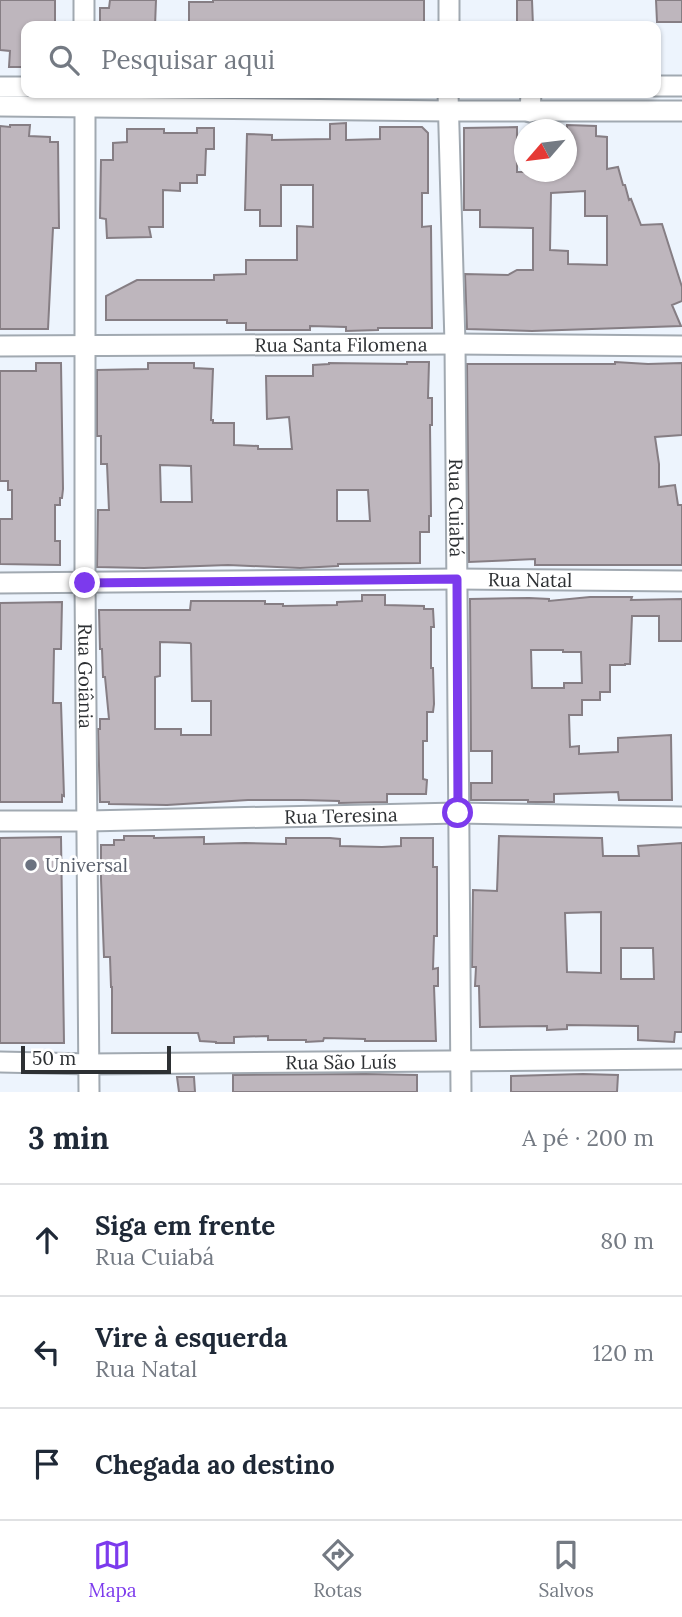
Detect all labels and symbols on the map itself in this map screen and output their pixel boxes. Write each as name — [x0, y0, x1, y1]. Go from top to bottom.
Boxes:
north arrow — [514, 119, 577, 182]
street label: Rua Santa Filomena — [255, 332, 428, 357]
street label: Rua Cuiabá — [444, 458, 469, 558]
route end — [69, 567, 100, 598]
street label: Rua Natal — [488, 567, 572, 592]
street label: Rua Goiânia — [73, 623, 98, 729]
route start — [442, 797, 473, 828]
street label: Rua Teresina — [284, 802, 398, 829]
place label: Universal — [45, 853, 128, 877]
marker: Universal — [23, 857, 39, 873]
scale bar — [21, 1043, 172, 1075]
street label: Rua São Luís — [285, 1049, 397, 1074]

